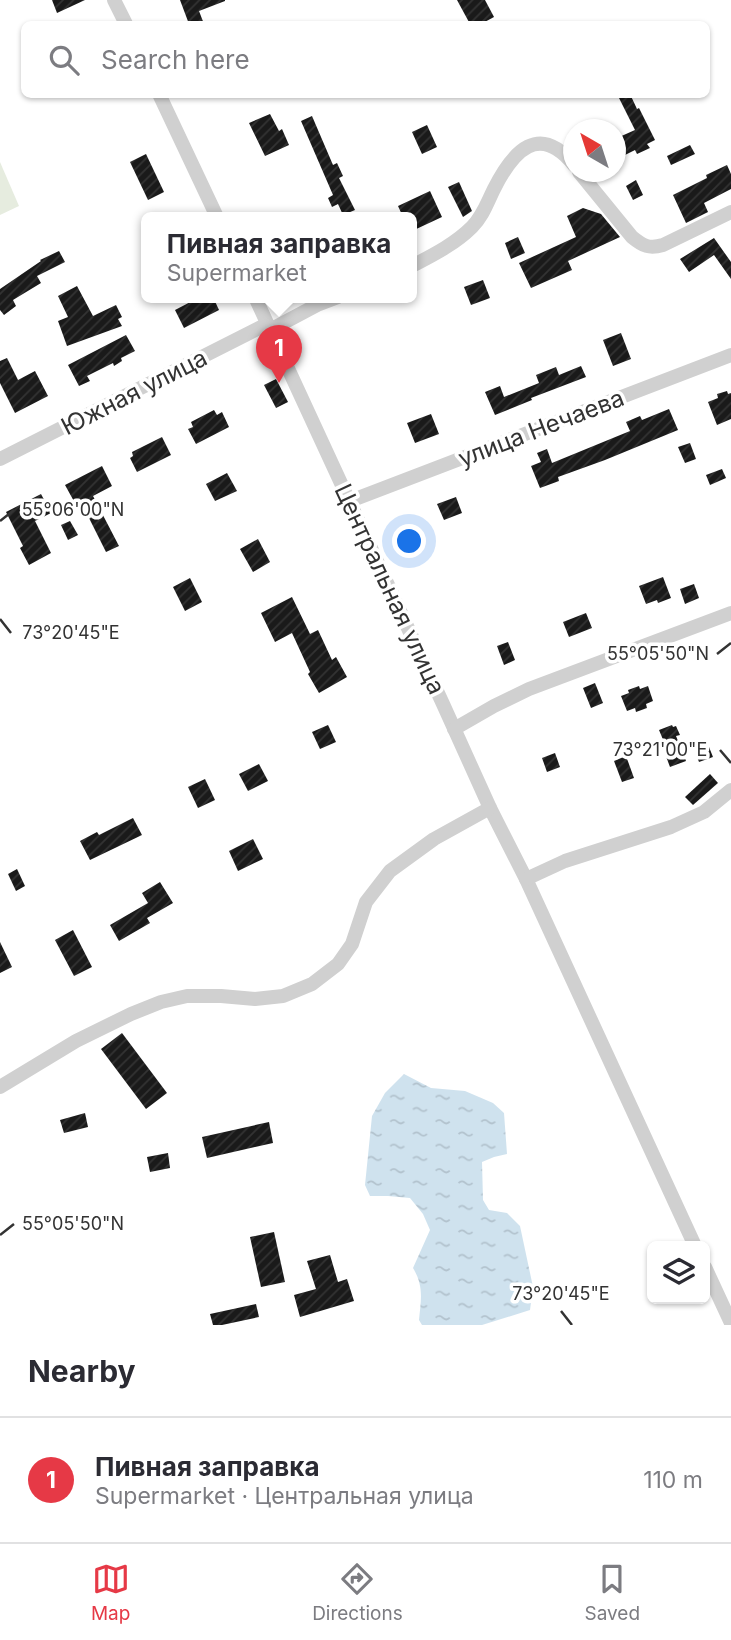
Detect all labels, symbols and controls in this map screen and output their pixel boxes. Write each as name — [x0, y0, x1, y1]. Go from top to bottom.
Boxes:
search box — [21, 21, 710, 98]
icon: search — [45, 41, 83, 79]
text: Search here — [101, 44, 250, 75]
north arrow — [563, 119, 626, 182]
popup — [141, 212, 417, 303]
text: Пивная заправка — [167, 228, 391, 259]
text: Supermarket — [167, 259, 307, 287]
pin: 1 — [256, 325, 302, 383]
street label: Южная улица — [56, 343, 212, 441]
street label: улица Нечаева — [454, 383, 628, 473]
street label: Центральная улица — [329, 479, 451, 699]
text: 55°06'00"N — [22, 499, 124, 520]
your location — [392, 524, 426, 558]
text: 73°20'45"E — [22, 622, 120, 643]
text: 55°05'50"N — [607, 643, 709, 664]
text: 73°21'00"E — [613, 739, 707, 760]
text: 55°05'50"N — [22, 1213, 124, 1234]
map controls — [647, 1241, 710, 1304]
button: layers — [647, 1241, 710, 1304]
text: 73°20'45"E — [512, 1283, 610, 1304]
text: Nearby — [28, 1353, 136, 1389]
text: Пивная заправка — [95, 1451, 320, 1482]
text: 1 — [46, 1466, 56, 1494]
text: 110 m — [643, 1466, 703, 1494]
text: Supermarket · Центральная улица — [95, 1482, 474, 1510]
tab: Map — [91, 1560, 130, 1625]
tab: Directions — [312, 1560, 403, 1625]
tab: Saved — [584, 1560, 640, 1625]

